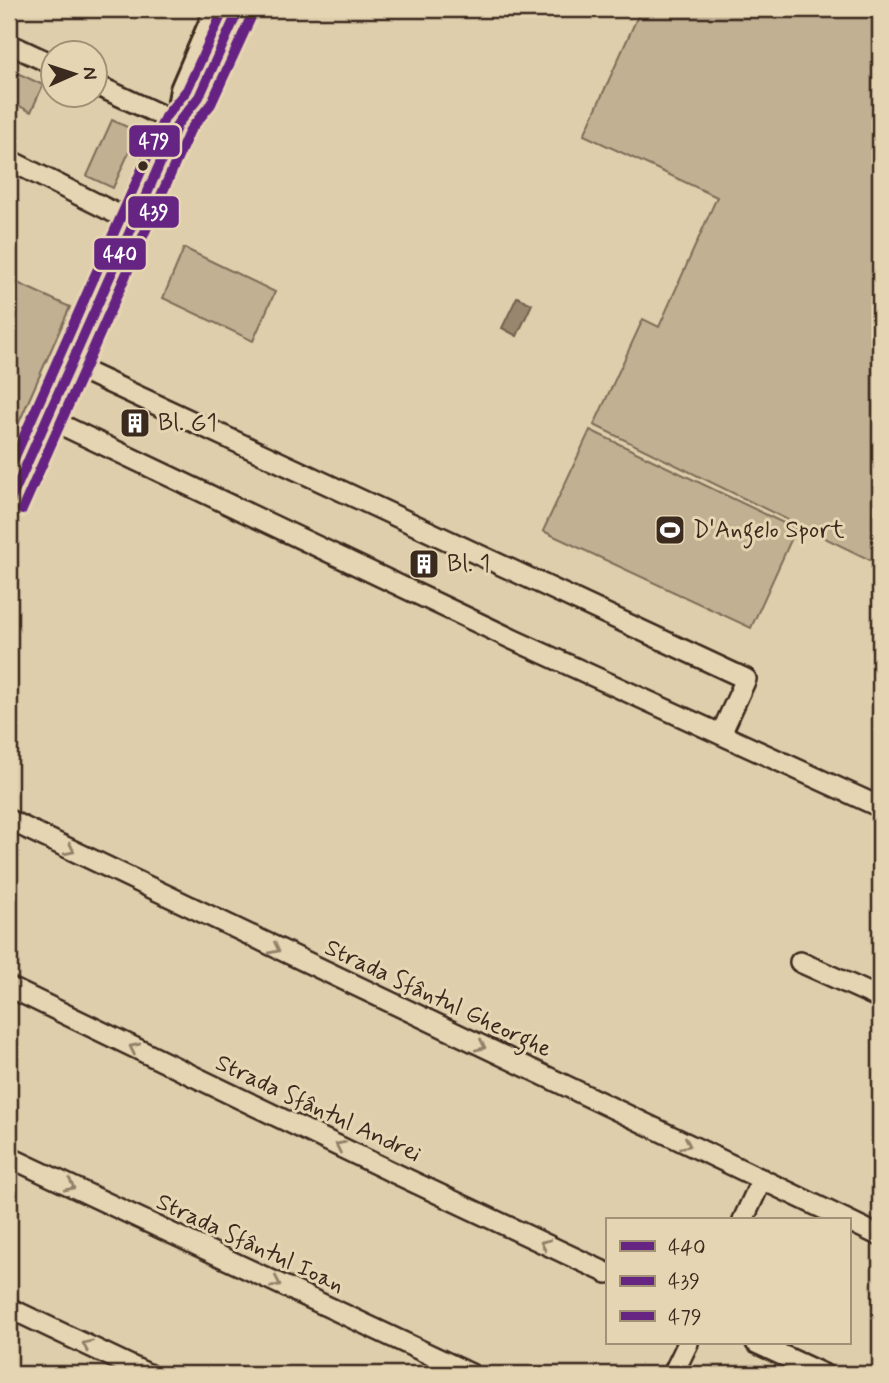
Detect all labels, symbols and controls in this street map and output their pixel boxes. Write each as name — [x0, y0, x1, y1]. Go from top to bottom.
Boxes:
north arrow — [38, 38, 108, 108]
text: N — [77, 66, 102, 80]
line badge: 479 — [128, 124, 181, 158]
text: 479 — [139, 130, 169, 155]
unlabelled marker — [136, 159, 150, 173]
line badge: 439 — [127, 195, 180, 229]
text: 439 — [139, 201, 169, 226]
line badge: 440 — [93, 237, 147, 271]
text: 440 — [103, 243, 137, 268]
building icon: Bl. G1 — [118, 406, 152, 440]
place label: Bl. G1 — [158, 408, 217, 439]
sports icon: D'Angelo Sport — [653, 513, 687, 547]
place label: D'Angelo Sport — [693, 515, 845, 549]
building icon: Bl. 1 — [407, 547, 441, 581]
place label: Bl. 1 — [447, 549, 490, 580]
one-way arrow — [63, 842, 75, 856]
street label: Strada Sfântul Gheorghe — [318, 933, 557, 1068]
one-way arrow — [268, 940, 280, 954]
one-way arrow — [474, 1038, 486, 1052]
one-way arrow — [129, 1043, 142, 1057]
street label: Strada Sfântul Andrei — [210, 1048, 426, 1170]
one-way arrow — [679, 1135, 691, 1149]
one-way arrow — [335, 1141, 347, 1155]
one-way arrow — [63, 1178, 76, 1192]
street label: Strada Sfântul Ioan — [151, 1187, 349, 1301]
legend — [606, 1218, 850, 1344]
text: 440 — [668, 1234, 706, 1262]
one-way arrow — [540, 1238, 553, 1252]
text: 439 — [668, 1268, 700, 1296]
one-way arrow — [269, 1275, 281, 1289]
text: 479 — [668, 1304, 702, 1332]
one-way arrow — [82, 1339, 94, 1353]

